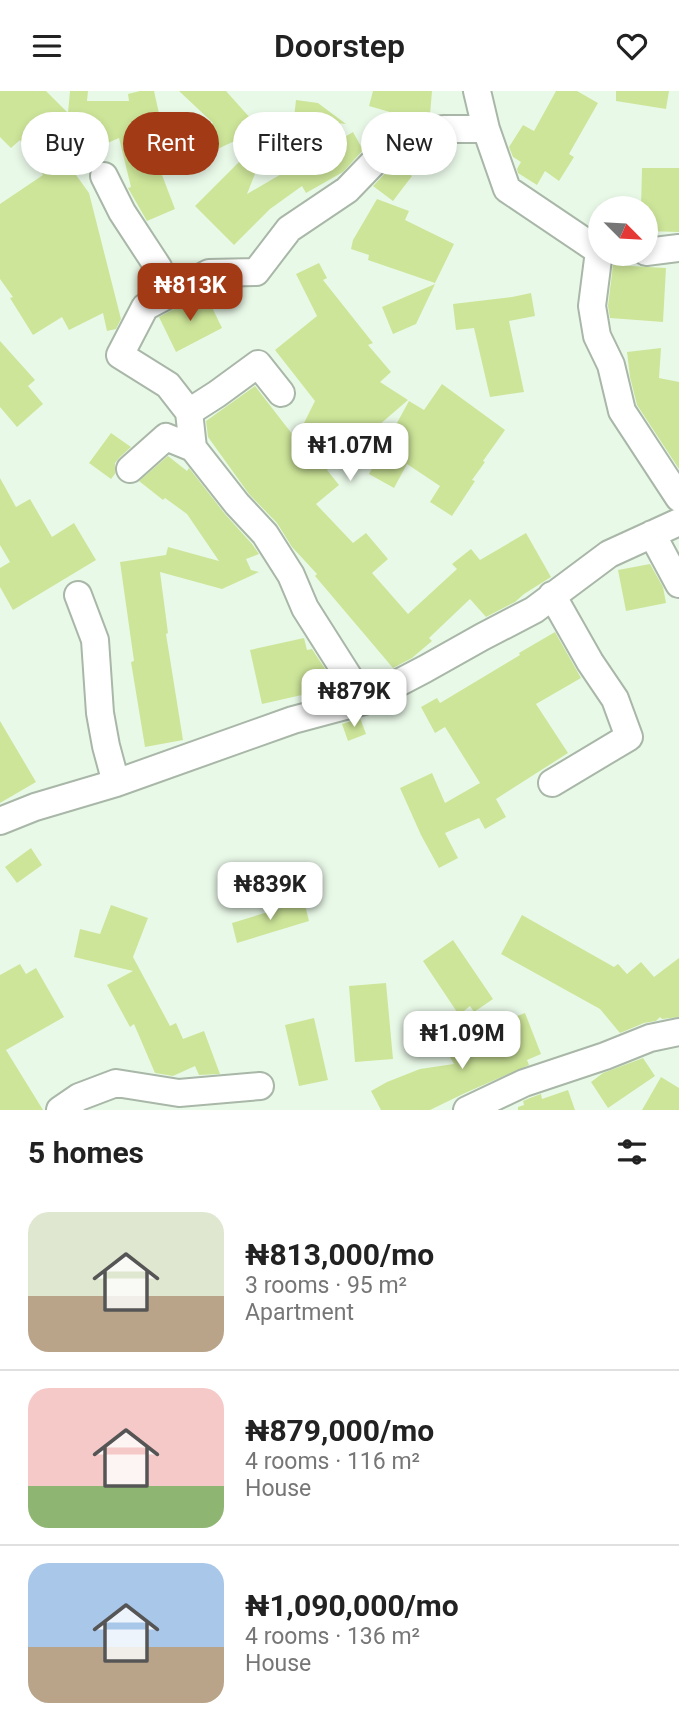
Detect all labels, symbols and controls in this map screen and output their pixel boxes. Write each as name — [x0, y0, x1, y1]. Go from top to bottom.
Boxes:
icon: menu — [28, 27, 66, 65]
text: Doorstep — [274, 27, 405, 65]
icon: heart — [613, 27, 651, 65]
chip: Buy — [21, 112, 109, 175]
chip: Rent — [123, 112, 219, 175]
chip: Filters — [233, 112, 347, 175]
chip: New — [361, 112, 457, 175]
north arrow — [588, 196, 658, 266]
map controls — [588, 196, 658, 266]
pin: ₦813K — [141, 264, 239, 323]
text: ₦813K — [154, 272, 226, 299]
pin: ₦1.07M — [293, 423, 407, 483]
text: ₦1.07M — [307, 432, 393, 459]
pin: ₦879K — [305, 669, 403, 729]
text: ₦879K — [318, 678, 390, 705]
pin: ₦839K — [221, 863, 319, 922]
text: ₦839K — [234, 871, 306, 898]
pin: ₦1.09M — [405, 1011, 519, 1071]
text: ₦1.09M — [419, 1020, 505, 1047]
icon: filters — [613, 1133, 651, 1171]
text: 5 homes — [28, 1135, 144, 1170]
text: ₦813,000/mo — [245, 1237, 434, 1272]
icon: home — [84, 1240, 168, 1324]
text: 3 rooms · 95 m² — [245, 1272, 407, 1299]
text: Apartment — [245, 1299, 354, 1326]
text: ₦879,000/mo — [245, 1413, 434, 1448]
icon: home — [84, 1416, 168, 1500]
text: 4 rooms · 116 m² — [245, 1448, 420, 1475]
text: House — [245, 1475, 311, 1502]
text: ₦1,090,000/mo — [245, 1588, 459, 1623]
icon: home — [84, 1591, 168, 1675]
text: 4 rooms · 136 m² — [245, 1623, 420, 1650]
text: House — [245, 1650, 311, 1677]

